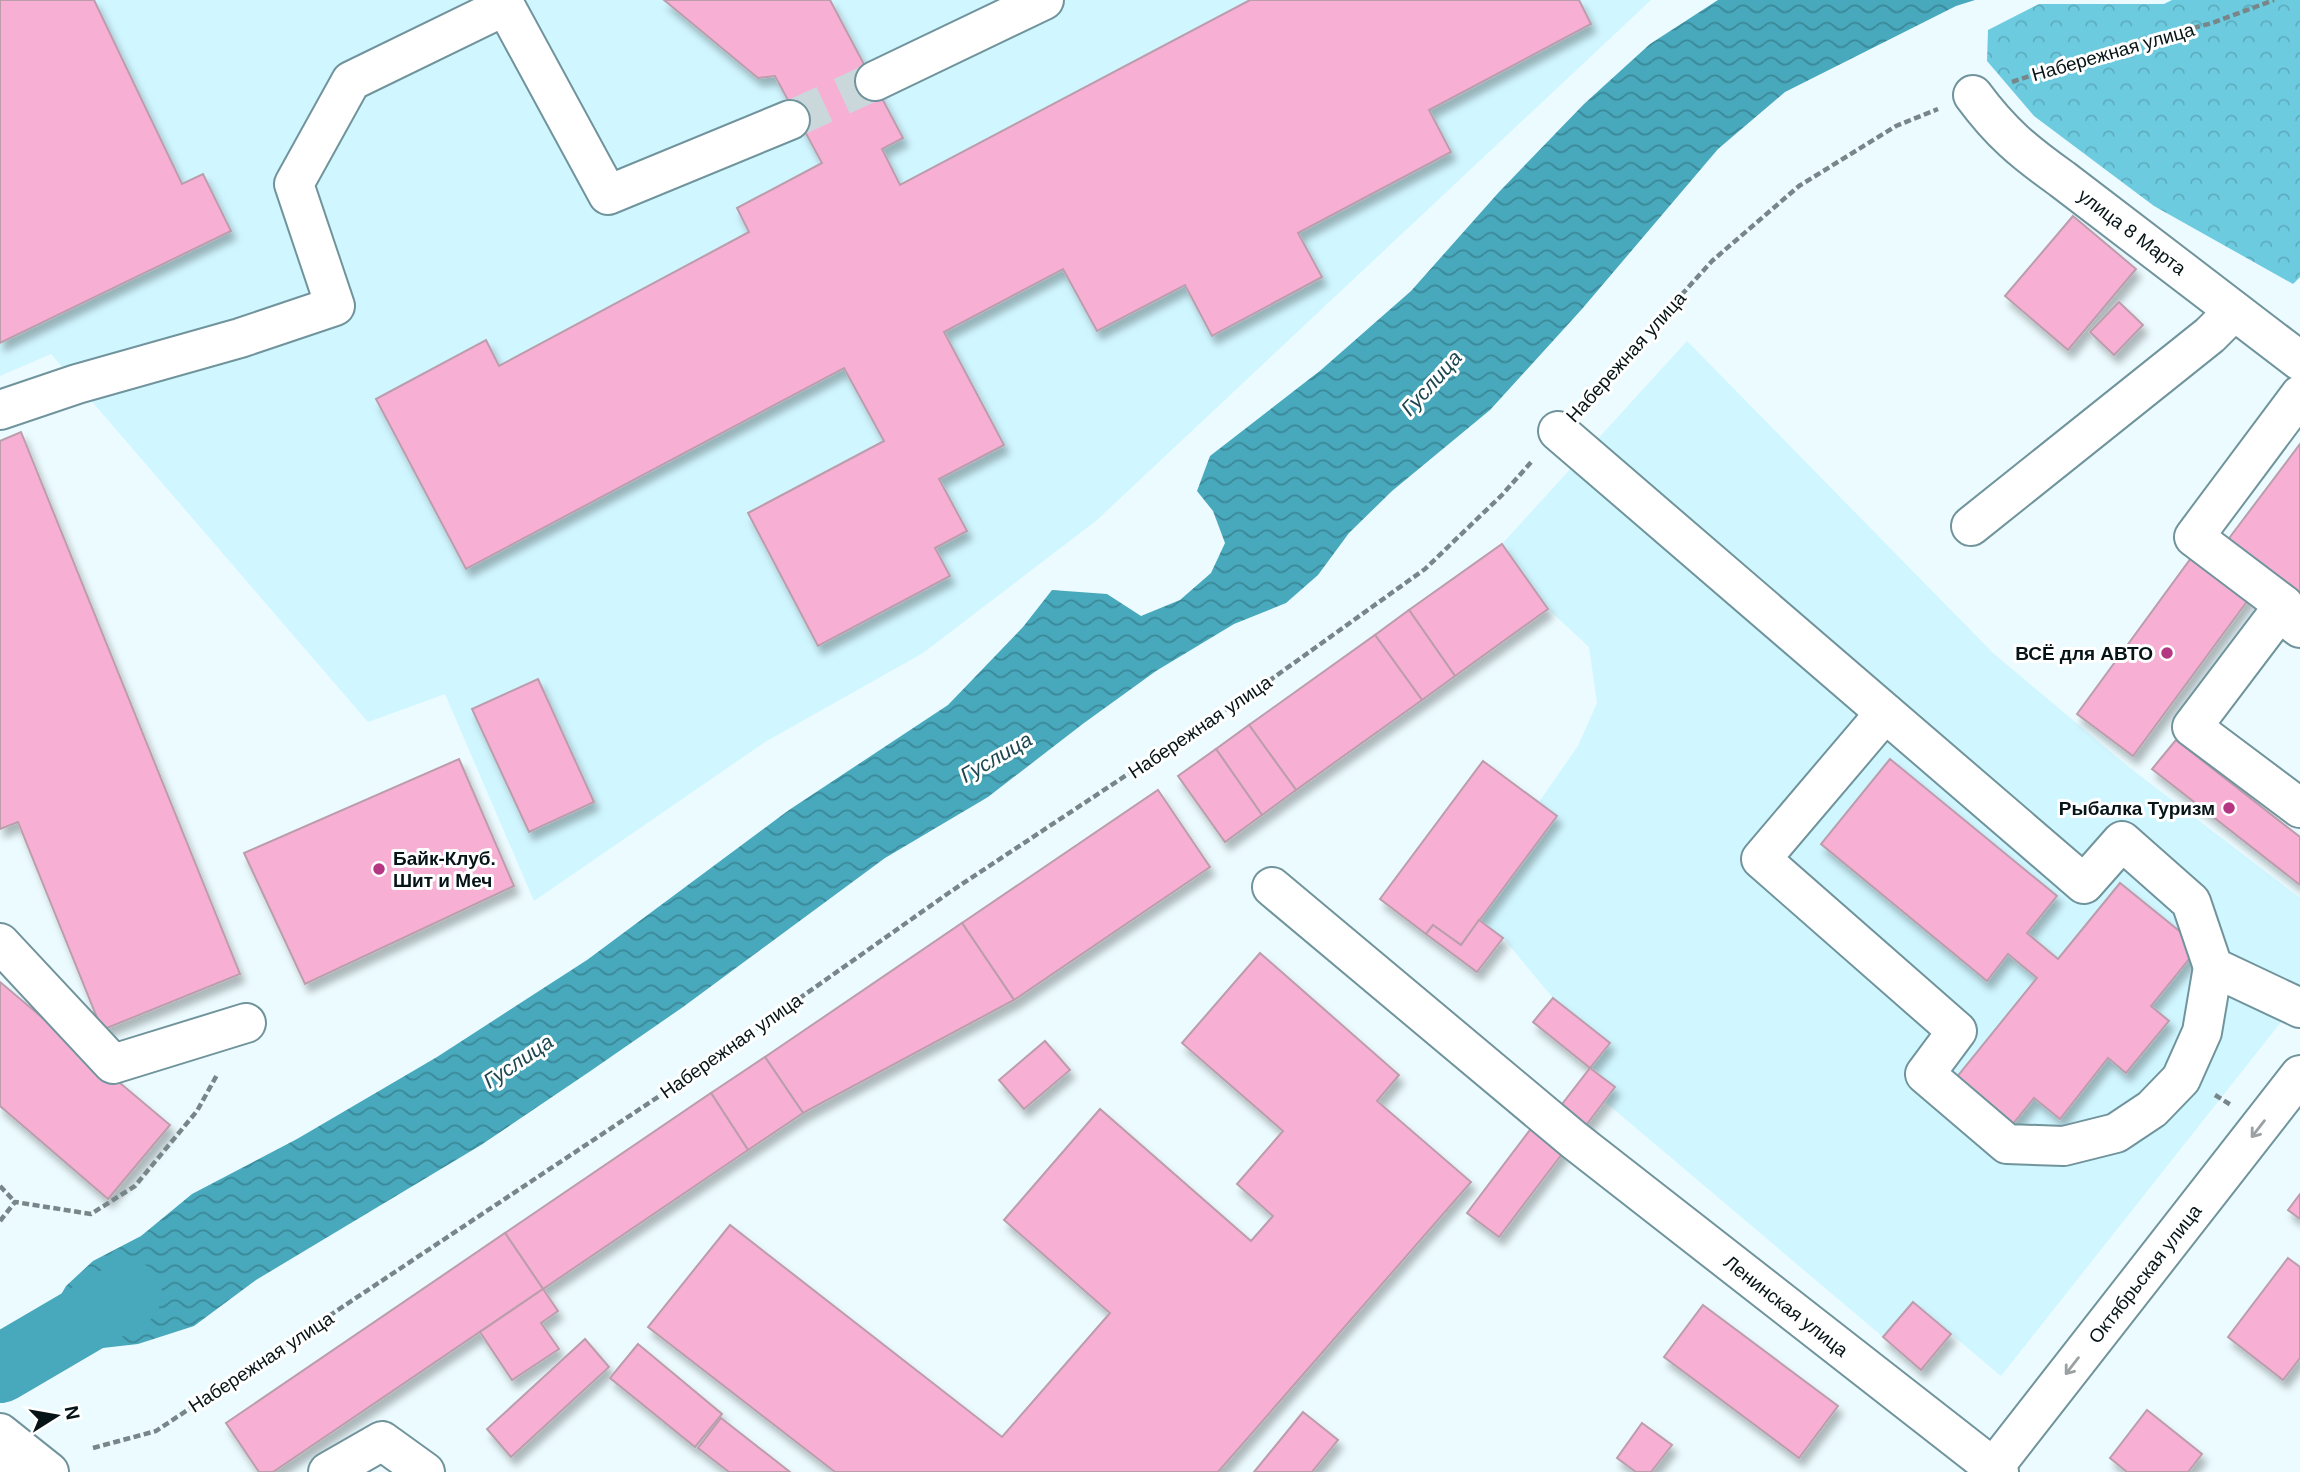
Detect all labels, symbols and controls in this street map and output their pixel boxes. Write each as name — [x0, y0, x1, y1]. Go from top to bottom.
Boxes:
street label: Набережная улица — [2029, 19, 2197, 85]
street label: улица 8 Марта — [2074, 185, 2190, 280]
street label: Набережная улица — [1562, 287, 1690, 426]
water label: Гуслица — [1396, 346, 1466, 420]
place label: ВСЁ для АВТО — [2015, 643, 2153, 664]
marker: ВСЁ для АВТО — [2159, 645, 2175, 661]
street label: Набережная улица — [1124, 671, 1276, 783]
water label: Гуслица — [956, 727, 1036, 787]
place label: Рыбалка Туризм — [2059, 798, 2215, 819]
marker: Рыбалка Туризм — [2221, 800, 2237, 816]
place label: Байк-Клуб. Шит и Меч — [393, 848, 496, 891]
marker: Байк-Клуб. Шит и Меч — [371, 861, 387, 877]
street label: Набережная улица — [656, 989, 806, 1103]
water label: Гуслица — [479, 1029, 557, 1093]
one-way arrow — [2250, 1120, 2265, 1138]
street label: Октябрьская улица — [2084, 1200, 2206, 1348]
street label: Ленинская улица — [1720, 1251, 1852, 1361]
street label: Набережная улица — [185, 1307, 338, 1417]
one-way arrow — [2065, 1357, 2080, 1375]
north arrow — [21, 1381, 91, 1451]
text: N — [61, 1404, 84, 1422]

